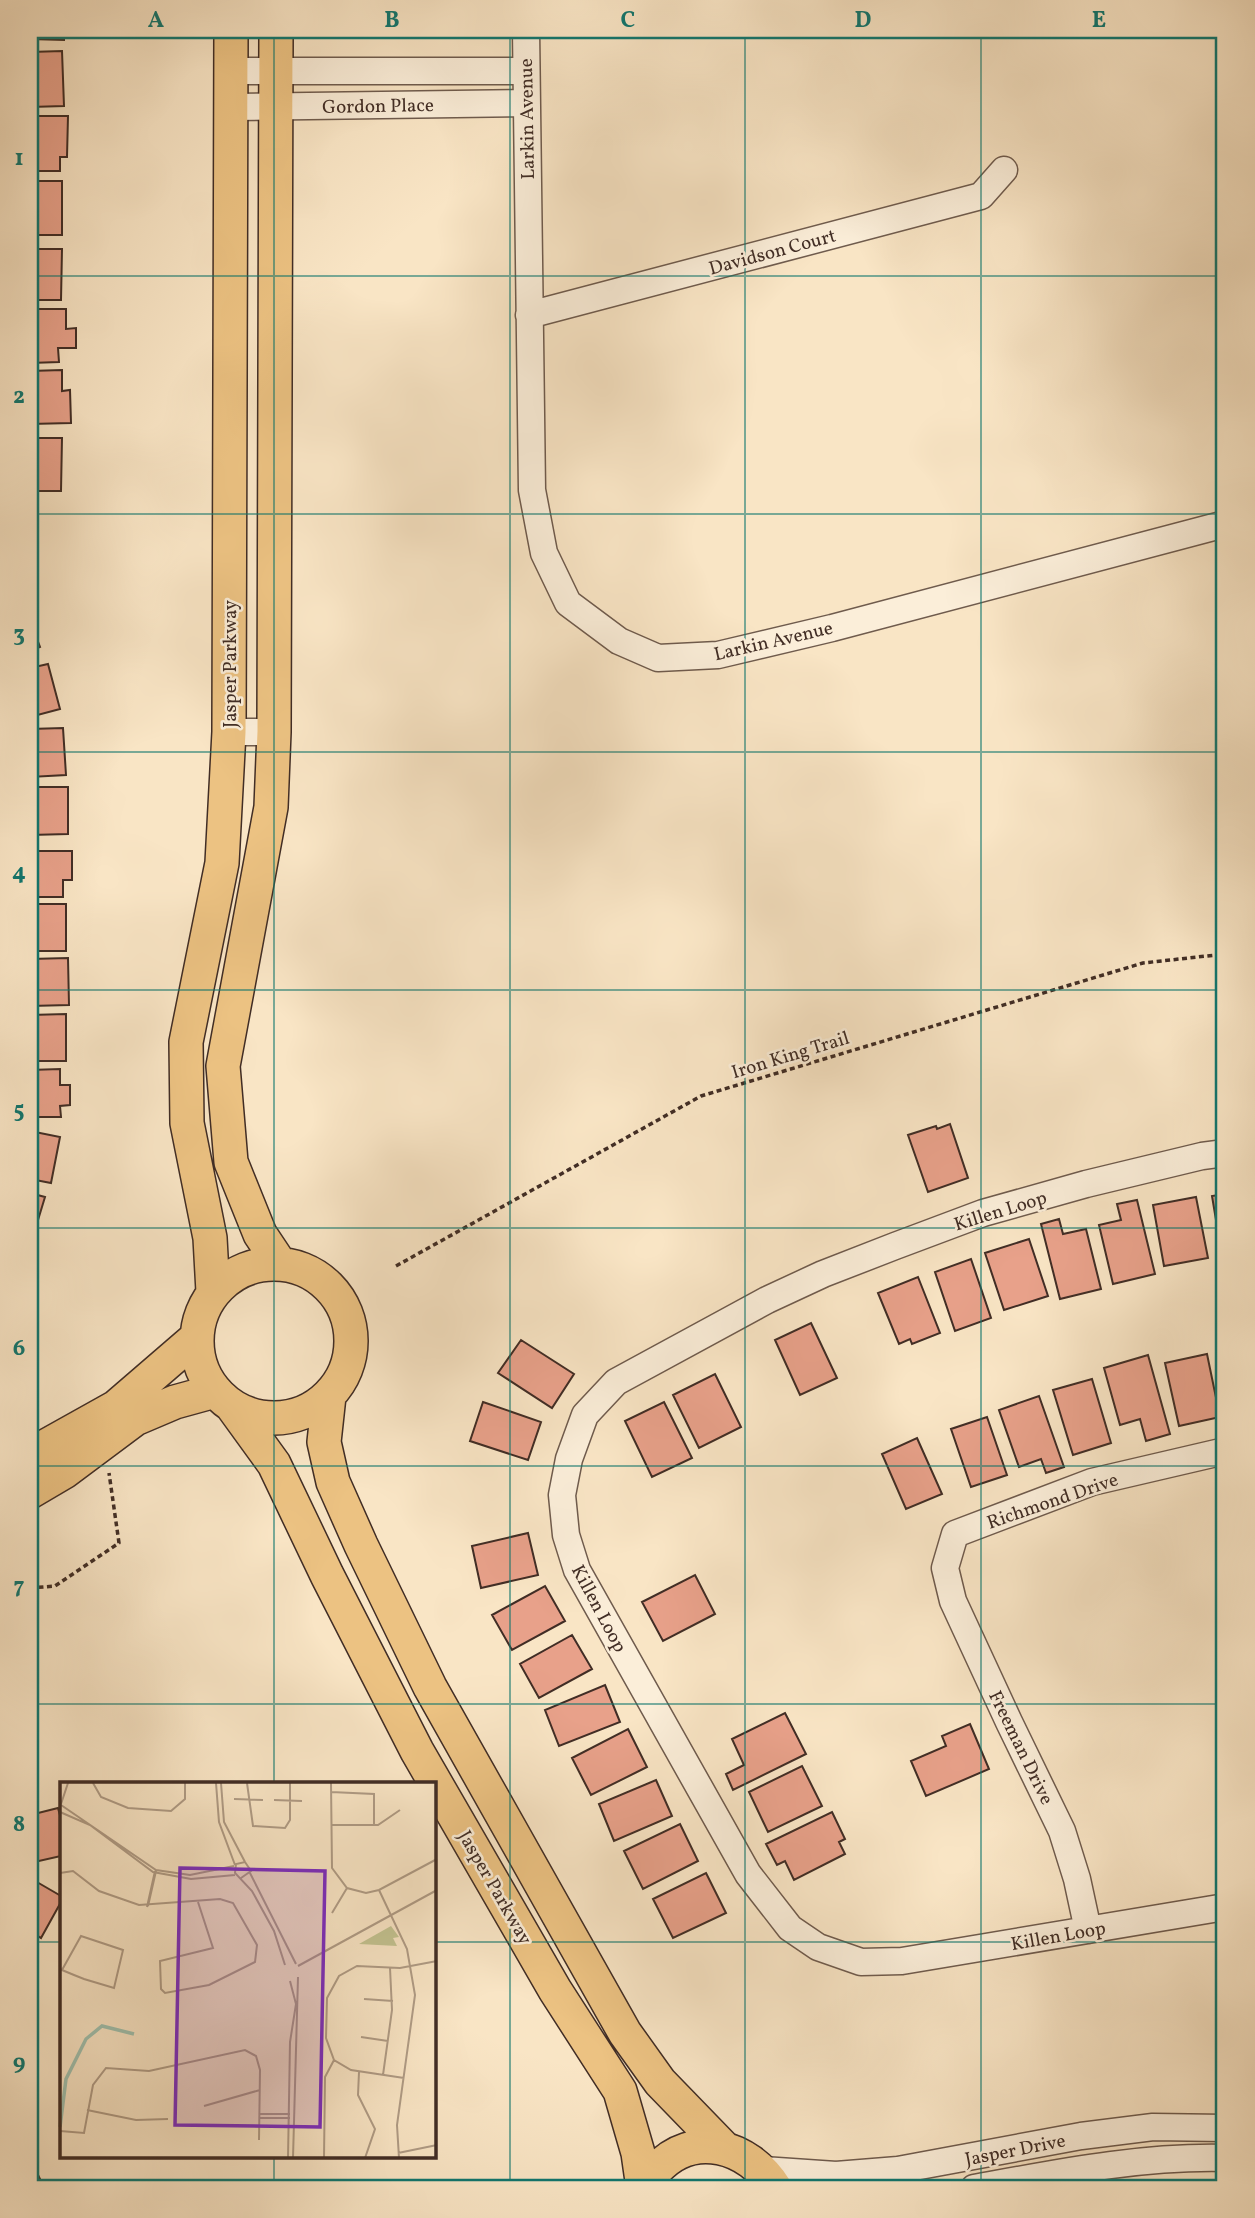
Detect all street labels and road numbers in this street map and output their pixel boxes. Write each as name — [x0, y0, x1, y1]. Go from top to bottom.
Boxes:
street label: Larkin Avenue — [514, 58, 542, 180]
street label: Gordon Place — [322, 93, 434, 121]
street label: Davidson Court — [706, 223, 839, 282]
street label: Jasper Parkway — [218, 600, 244, 728]
street label: Larkin Avenue — [711, 616, 836, 668]
street label: Iron King Trail — [728, 1026, 853, 1086]
street label: Killen Loop — [951, 1185, 1050, 1238]
street label: Richmond Drive — [984, 1467, 1122, 1537]
street label: Killen Loop — [564, 1561, 632, 1657]
street label: Freeman Drive — [981, 1687, 1059, 1809]
street label: Jasper Parkway — [451, 1826, 538, 1950]
street label: Killen Loop — [1009, 1916, 1108, 1958]
street label: Jasper Drive — [963, 2128, 1068, 2173]

